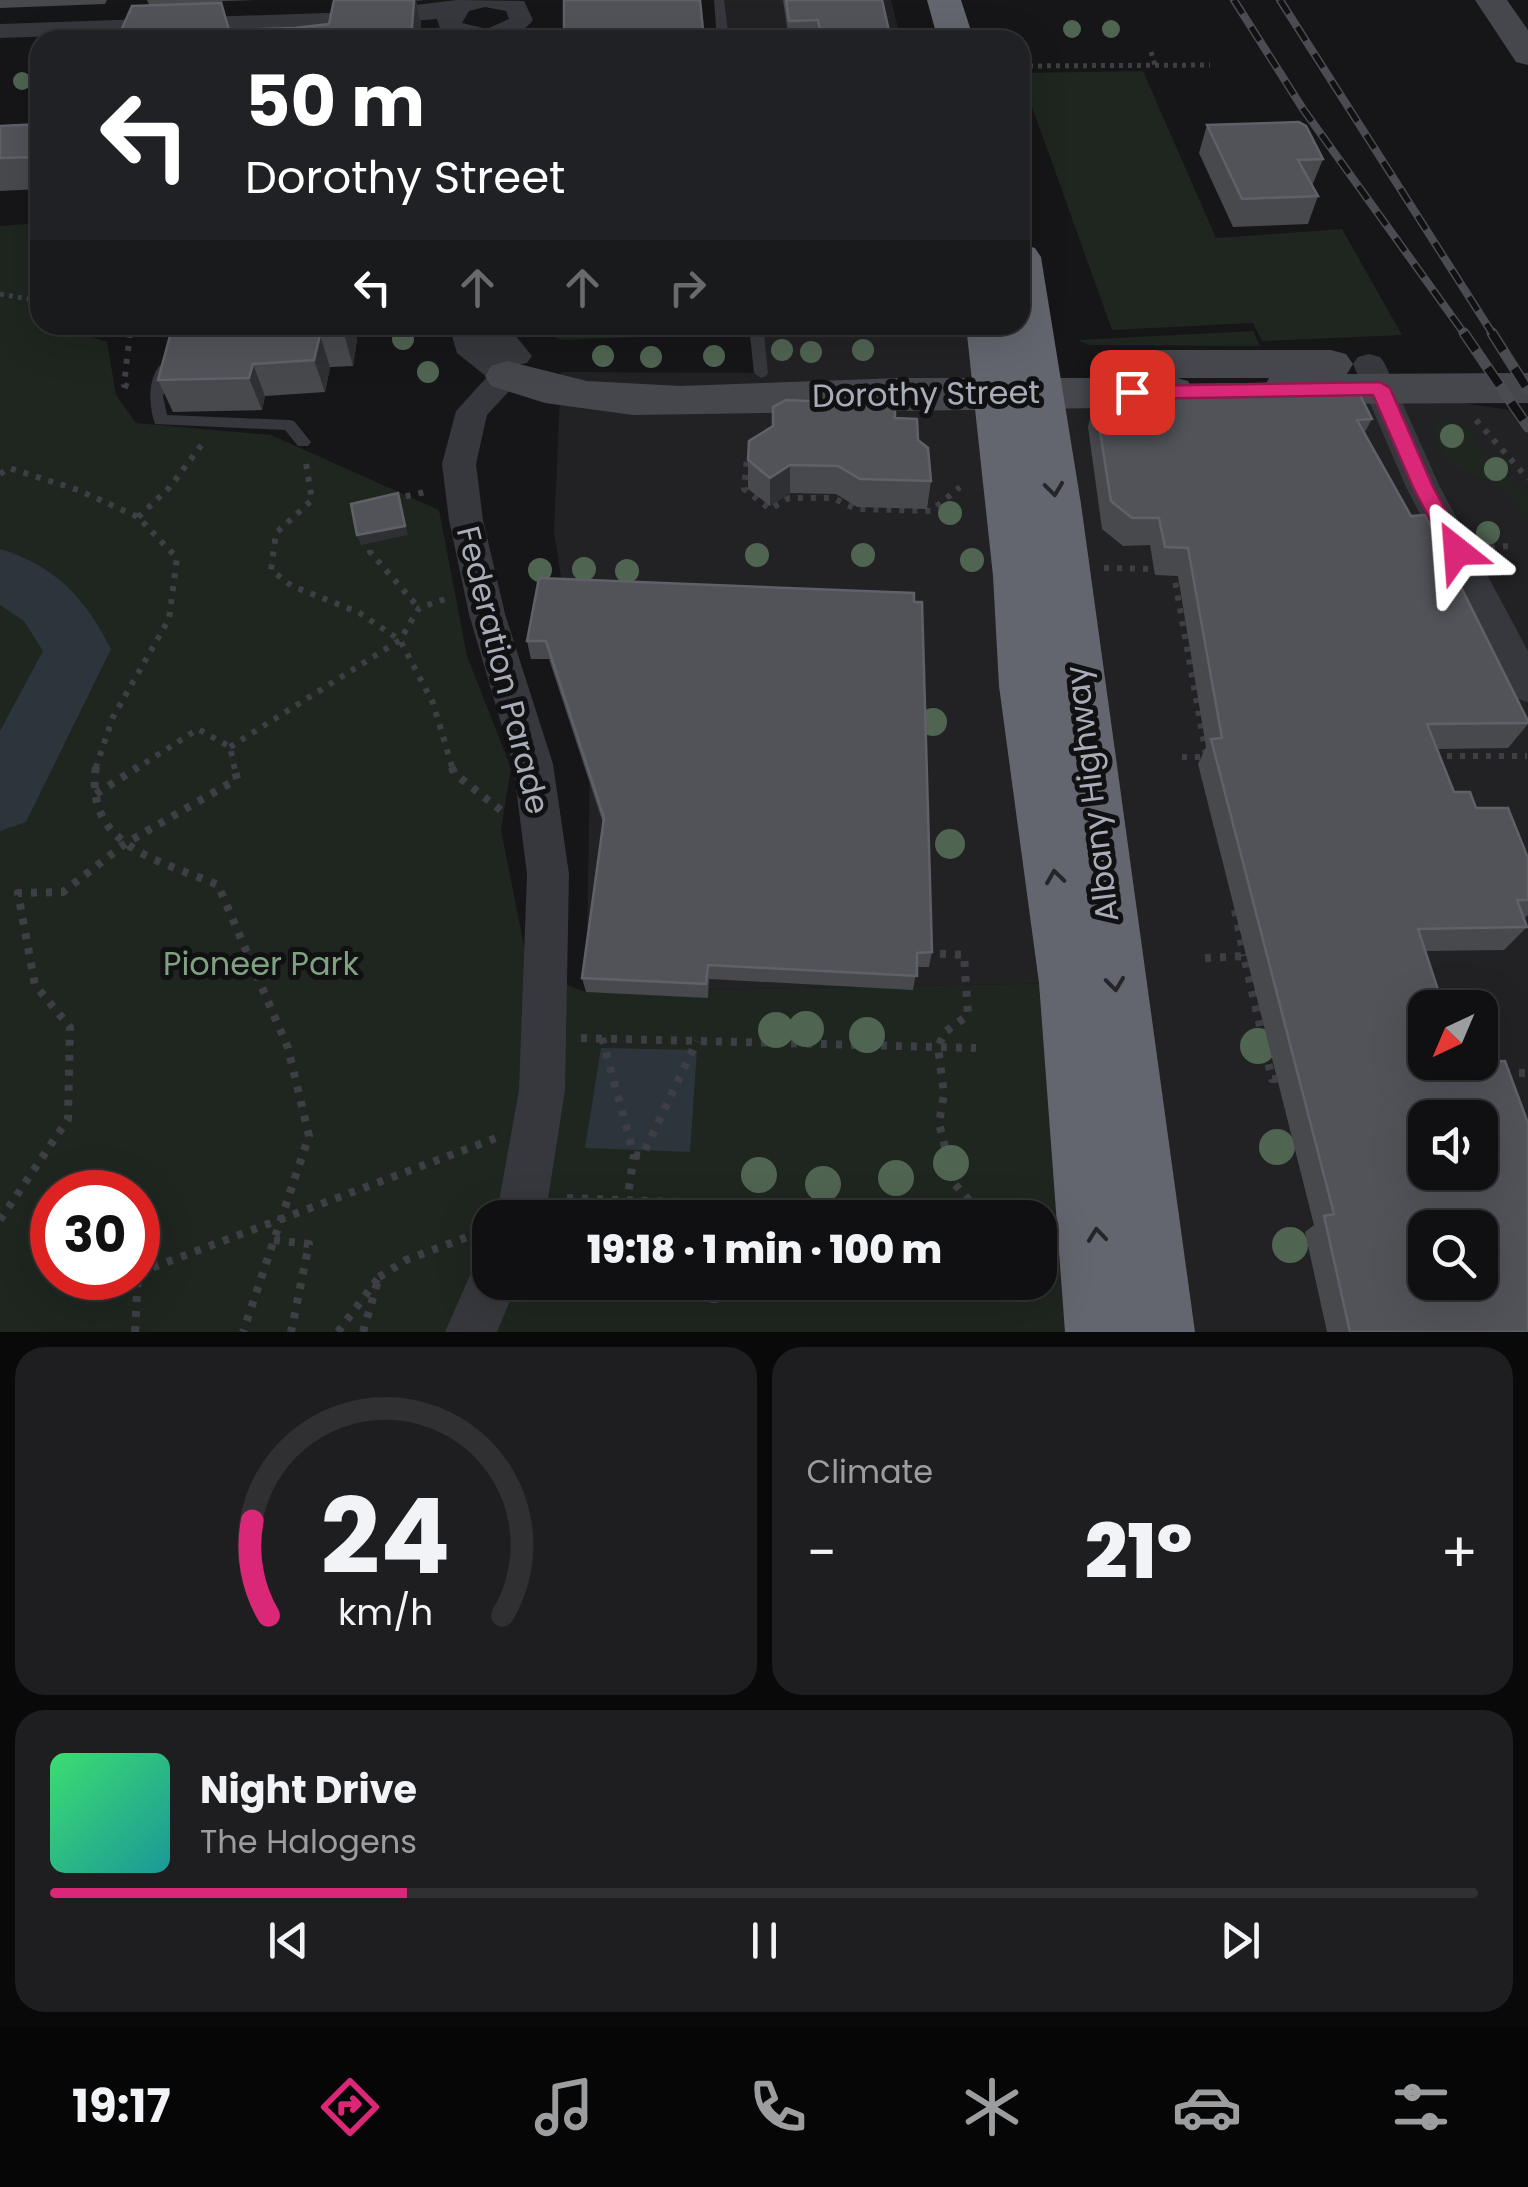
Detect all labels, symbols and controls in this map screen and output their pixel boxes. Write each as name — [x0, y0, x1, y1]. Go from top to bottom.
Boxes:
text: 50 m — [245, 52, 425, 151]
icon: left — [80, 70, 210, 200]
text: Dorothy Street — [245, 146, 566, 209]
icon: left — [345, 260, 400, 315]
icon: ahead — [450, 260, 505, 315]
icon: ahead — [555, 260, 610, 315]
icon: right — [660, 260, 715, 315]
pin — [1090, 350, 1175, 435]
icon: arrive — [1105, 365, 1160, 420]
street label: Dorothy Street — [812, 369, 1040, 418]
one-way arrow — [1043, 480, 1064, 497]
position arrow — [1405, 499, 1509, 603]
street label: Federation Parade — [446, 521, 561, 819]
street label: Albany Highway — [1053, 663, 1130, 925]
one-way arrow — [1046, 869, 1067, 886]
park label: Pioneer Park — [163, 941, 360, 986]
one-way arrow — [1104, 976, 1125, 992]
north arrow — [1408, 990, 1498, 1080]
map controls — [1408, 990, 1498, 1300]
button: sound — [1408, 1100, 1498, 1190]
speed limit sign: 30 — [30, 1170, 160, 1300]
button: search — [1408, 1210, 1498, 1300]
text: 19:18 · 1 min · 100 m — [587, 1223, 942, 1276]
one-way arrow — [1086, 1226, 1108, 1242]
text: Climate — [807, 1449, 933, 1494]
text: 24 — [321, 1464, 451, 1609]
text: 21° — [1085, 1499, 1192, 1604]
text: − — [807, 1514, 837, 1591]
text: + — [1440, 1514, 1478, 1591]
text: km/h — [338, 1587, 433, 1638]
text: Night Drive — [200, 1763, 417, 1816]
text: The Halogens — [200, 1819, 417, 1864]
icon: previous — [261, 1913, 316, 1968]
icon: pause — [737, 1913, 792, 1968]
icon: next — [1213, 1913, 1268, 1968]
icon: directions — [315, 2072, 385, 2142]
icon: music — [529, 2072, 599, 2142]
icon: phone — [743, 2072, 813, 2142]
icon: climate — [957, 2072, 1027, 2142]
icon: car — [1172, 2072, 1242, 2142]
icon: filters — [1386, 2072, 1456, 2142]
text: 19:17 — [72, 2075, 170, 2138]

